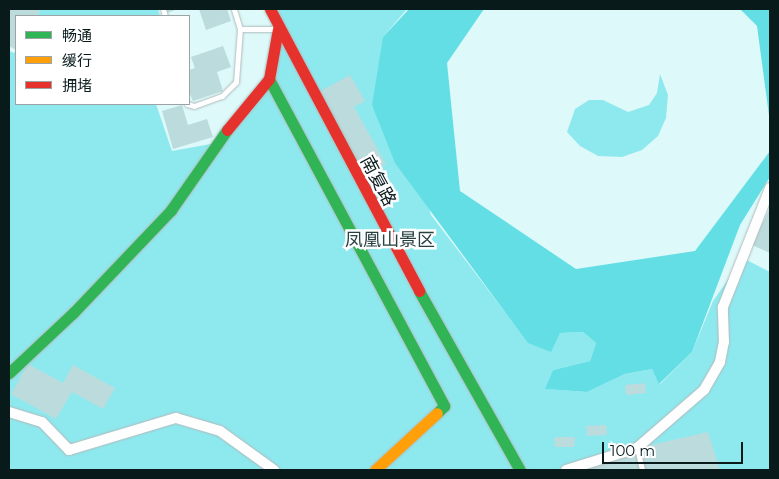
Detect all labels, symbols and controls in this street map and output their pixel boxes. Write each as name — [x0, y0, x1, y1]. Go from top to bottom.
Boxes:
legend — [15, 15, 190, 105]
text: 畅通 — [62, 26, 92, 45]
text: 缓行 — [62, 51, 92, 70]
text: 拥堵 — [62, 76, 92, 95]
street label: 南复路 — [356, 152, 400, 210]
park label: 凤凰山景区 — [345, 229, 435, 251]
scale bar — [604, 432, 745, 464]
text: 100 m — [610, 441, 655, 460]

